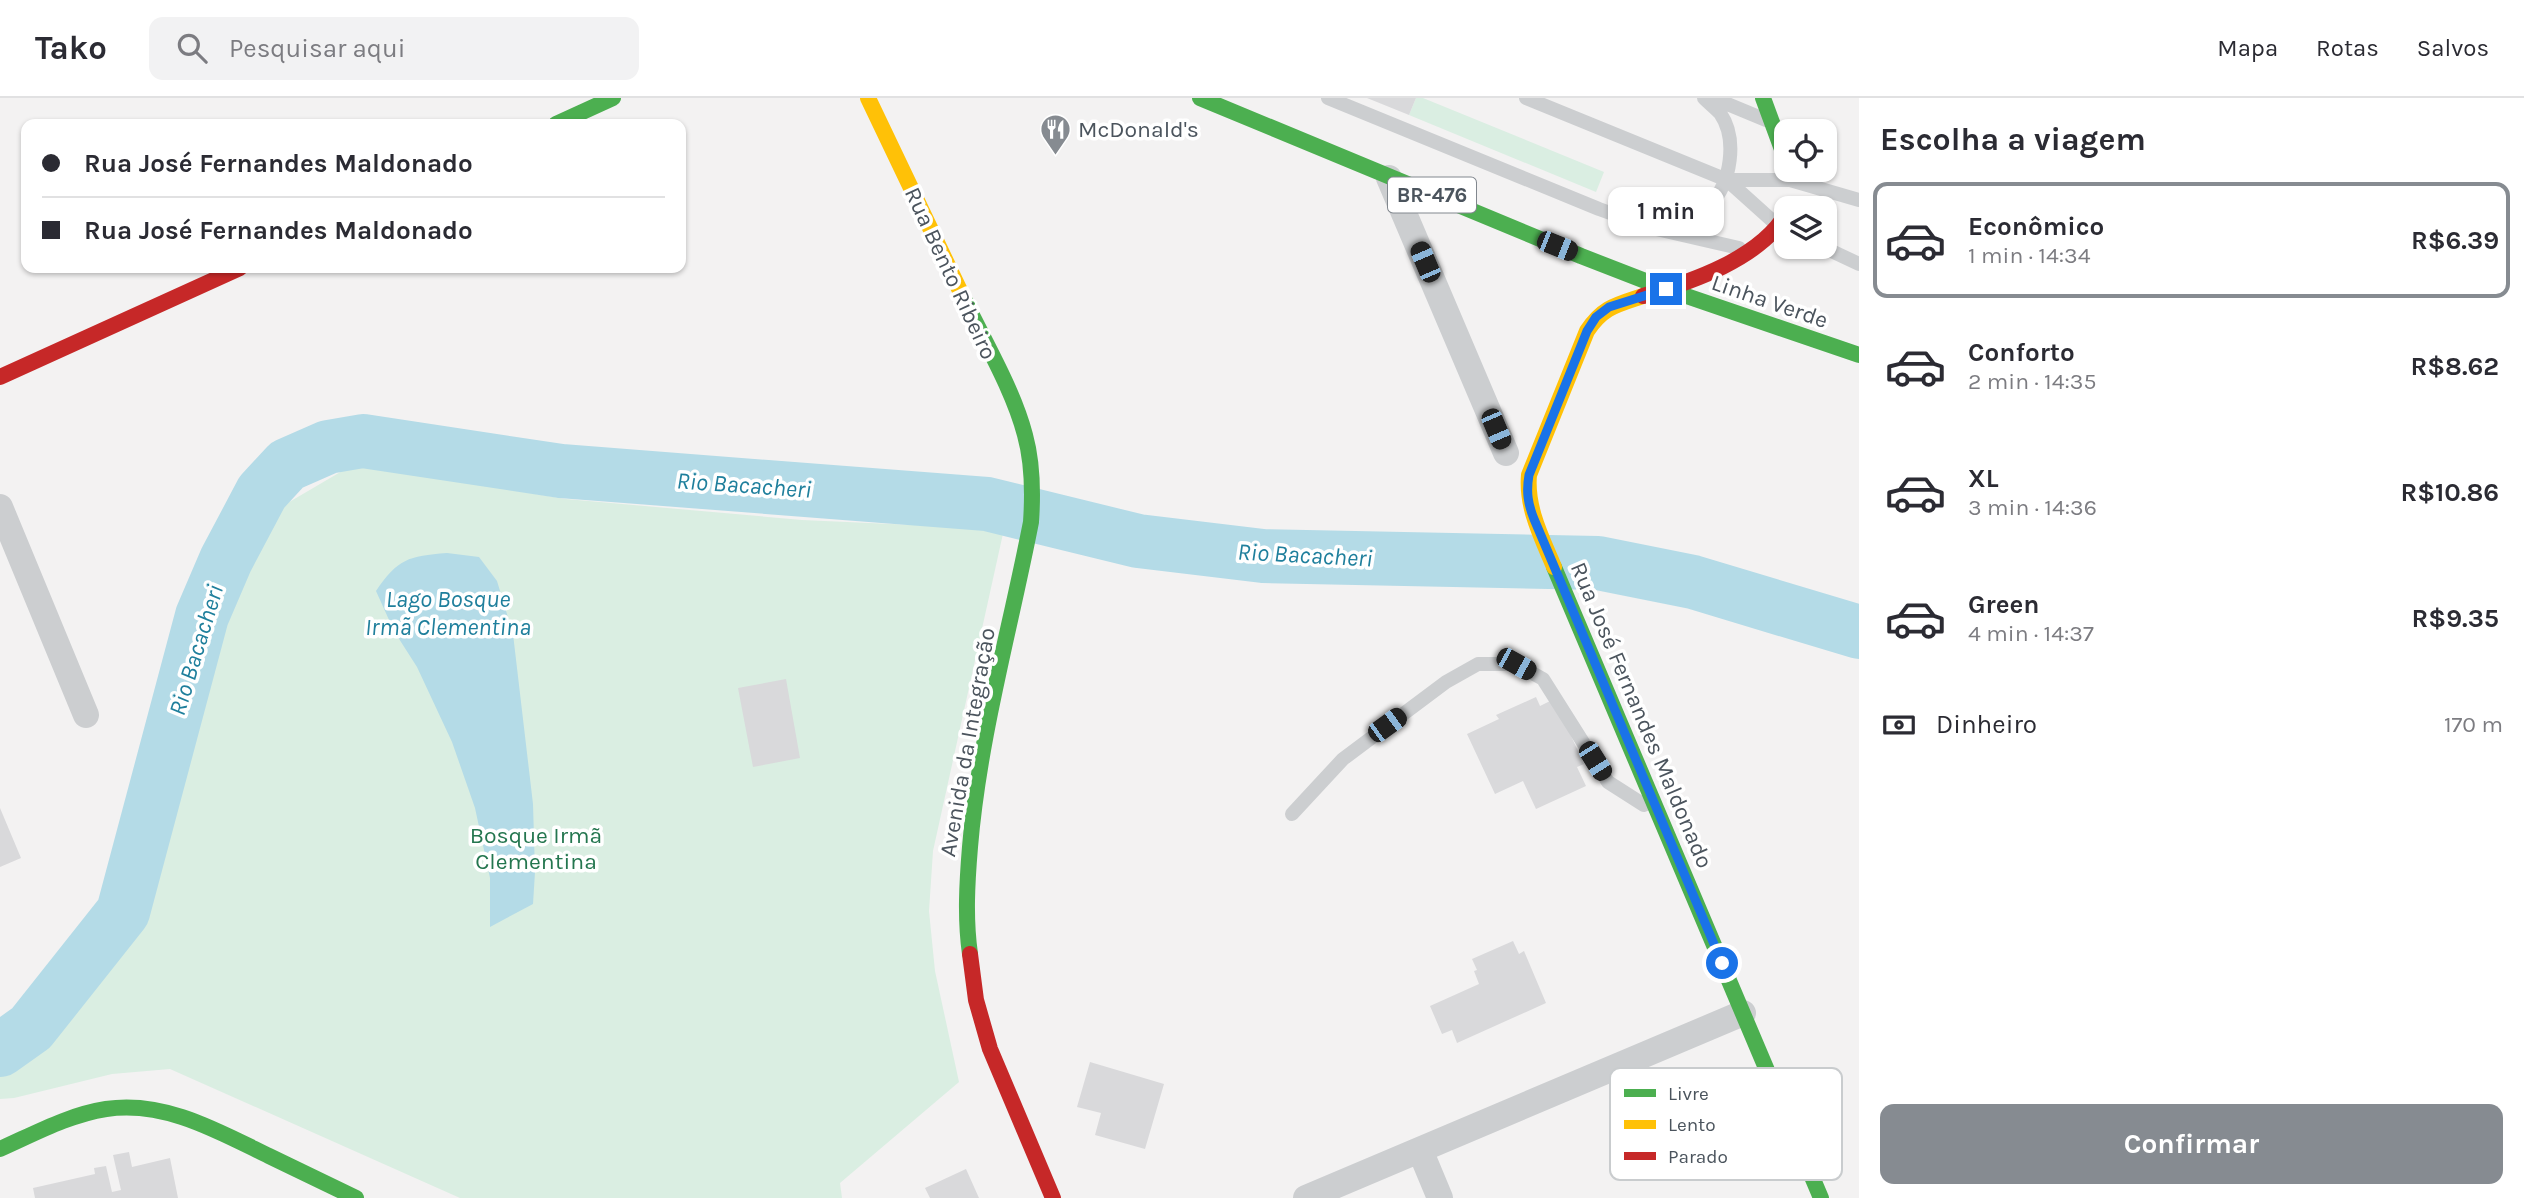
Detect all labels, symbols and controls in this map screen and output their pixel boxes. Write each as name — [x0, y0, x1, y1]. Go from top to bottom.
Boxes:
search box — [149, 17, 639, 80]
text: Tako — [35, 29, 107, 67]
icon: search — [173, 29, 211, 67]
text: Pesquisar aqui — [229, 33, 406, 64]
text: Mapa — [2217, 34, 2278, 62]
text: Rotas — [2316, 34, 2379, 62]
text: Salvos — [2417, 34, 2489, 62]
restaurant icon: McDonald's — [1038, 112, 1072, 156]
place label: McDonald's — [1078, 116, 1199, 143]
map controls — [1774, 119, 1837, 259]
button: locate — [1774, 119, 1837, 182]
text: Escolha a viagem — [1880, 121, 2146, 158]
text: Rua José Fernandes Maldonado — [84, 148, 473, 179]
road number: BR-476 — [1388, 178, 1476, 212]
street label: Rua Bento Ribeiro — [899, 183, 1002, 364]
callout: 1 min — [1608, 188, 1724, 236]
button: layers — [1774, 196, 1837, 259]
text: 1 min — [1637, 198, 1695, 225]
icon: car — [1884, 209, 1947, 272]
text: Econômico — [1968, 211, 2104, 242]
text: Rua José Fernandes Maldonado — [84, 215, 473, 246]
text: R$6.39 — [2411, 225, 2499, 256]
car — [1534, 228, 1581, 264]
car — [1408, 239, 1443, 285]
text: 1 min · 14:34 — [1968, 242, 2091, 269]
street label: Linha Verde — [1708, 269, 1832, 334]
route end — [1650, 273, 1682, 305]
icon: car — [1884, 335, 1947, 398]
text: Conforto — [1968, 337, 2075, 368]
text: R$8.62 — [2410, 351, 2499, 382]
text: 2 min · 14:35 — [1968, 368, 2096, 395]
car — [1479, 406, 1514, 452]
icon: car — [1884, 461, 1947, 524]
text: XL — [1968, 463, 1999, 494]
water label: Rio Bacacheri — [676, 466, 812, 504]
text: R$10.86 — [2400, 477, 2499, 508]
text: 3 min · 14:36 — [1968, 494, 2097, 521]
water label: Rio Bacacheri — [1237, 537, 1373, 573]
street label: Rua José Fernandes Maldonado — [1565, 558, 1718, 872]
water label: Rio Bacacheri — [163, 581, 229, 719]
water label: Lago Bosque Irmã Clementina — [365, 585, 531, 641]
icon: car — [1884, 587, 1947, 650]
text: Green — [1968, 589, 2040, 620]
text: R$9.35 — [2412, 603, 2499, 634]
text: 4 min · 14:37 — [1968, 620, 2094, 647]
street label: Avenida da Integração — [934, 625, 1001, 859]
car — [1493, 645, 1540, 683]
car — [1364, 704, 1411, 746]
icon: cash — [1880, 706, 1918, 744]
text: Dinheiro — [1936, 709, 2037, 740]
text: 170 m — [2444, 711, 2503, 738]
car — [1575, 738, 1616, 784]
park label: Bosque Irmã Clementina — [470, 822, 602, 875]
route start — [1706, 947, 1738, 979]
legend — [1610, 1068, 1842, 1180]
text: Livre — [1668, 1083, 1709, 1105]
button: Confirmar — [1880, 1104, 2503, 1184]
text: Lento — [1668, 1114, 1716, 1136]
text: Parado — [1668, 1146, 1728, 1168]

